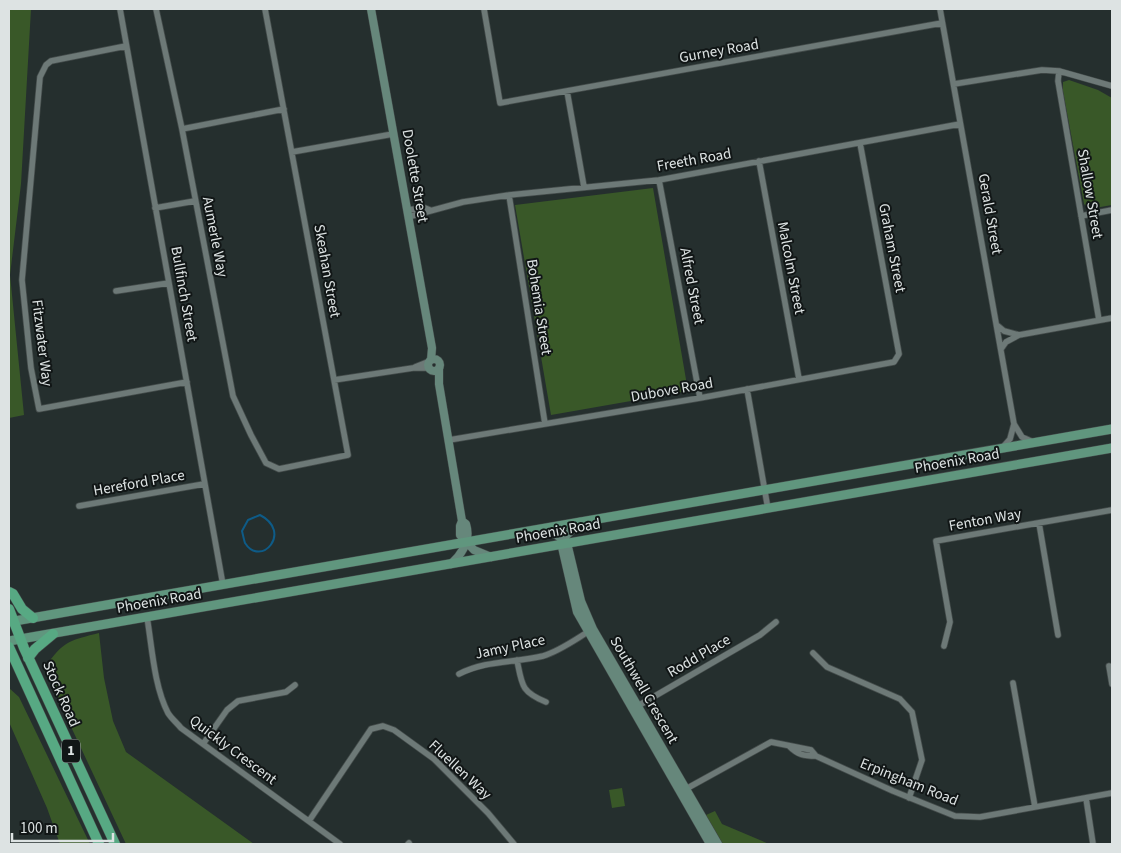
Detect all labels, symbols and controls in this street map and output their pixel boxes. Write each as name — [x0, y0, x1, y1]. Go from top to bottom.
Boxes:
street label: Gurney Road — [678, 34, 760, 68]
street label: Doolette Street — [396, 128, 434, 224]
street label: Freeth Road — [655, 143, 733, 177]
street label: Shallow Street — [1072, 147, 1108, 241]
street label: Gerald Street — [973, 172, 1007, 256]
street label: Aumerle Way — [197, 195, 233, 279]
street label: Graham Street — [873, 202, 911, 294]
street label: Malcolm Street — [772, 220, 810, 316]
street label: Skeahan Street — [308, 223, 346, 319]
street label: Bullfinch Street — [165, 245, 203, 343]
street label: Alfred Street — [674, 246, 710, 326]
street label: Bohemia Street — [521, 258, 557, 356]
street label: Fitzwater Way — [26, 298, 58, 388]
street label: Dubove Road — [629, 372, 715, 408]
street label: Phoenix Road — [913, 443, 1001, 479]
street label: Hereford Place — [92, 465, 186, 501]
street label: Fenton Way — [947, 503, 1023, 537]
street label: Phoenix Road — [514, 513, 602, 549]
street label: Phoenix Road — [115, 583, 203, 619]
street label: Jamy Place — [473, 629, 547, 665]
street label: Rodd Place — [663, 629, 735, 683]
street label: Southwell Crescent — [605, 632, 683, 748]
street label: Stock Road — [37, 658, 85, 730]
street label: Quickly Crescent — [185, 710, 281, 790]
street label: Fluellen Way — [424, 735, 496, 805]
road number: 1 — [62, 739, 80, 762]
street label: Erpingham Road — [857, 753, 961, 811]
scale bar — [12, 810, 114, 842]
text: 100 m — [20, 818, 58, 839]

